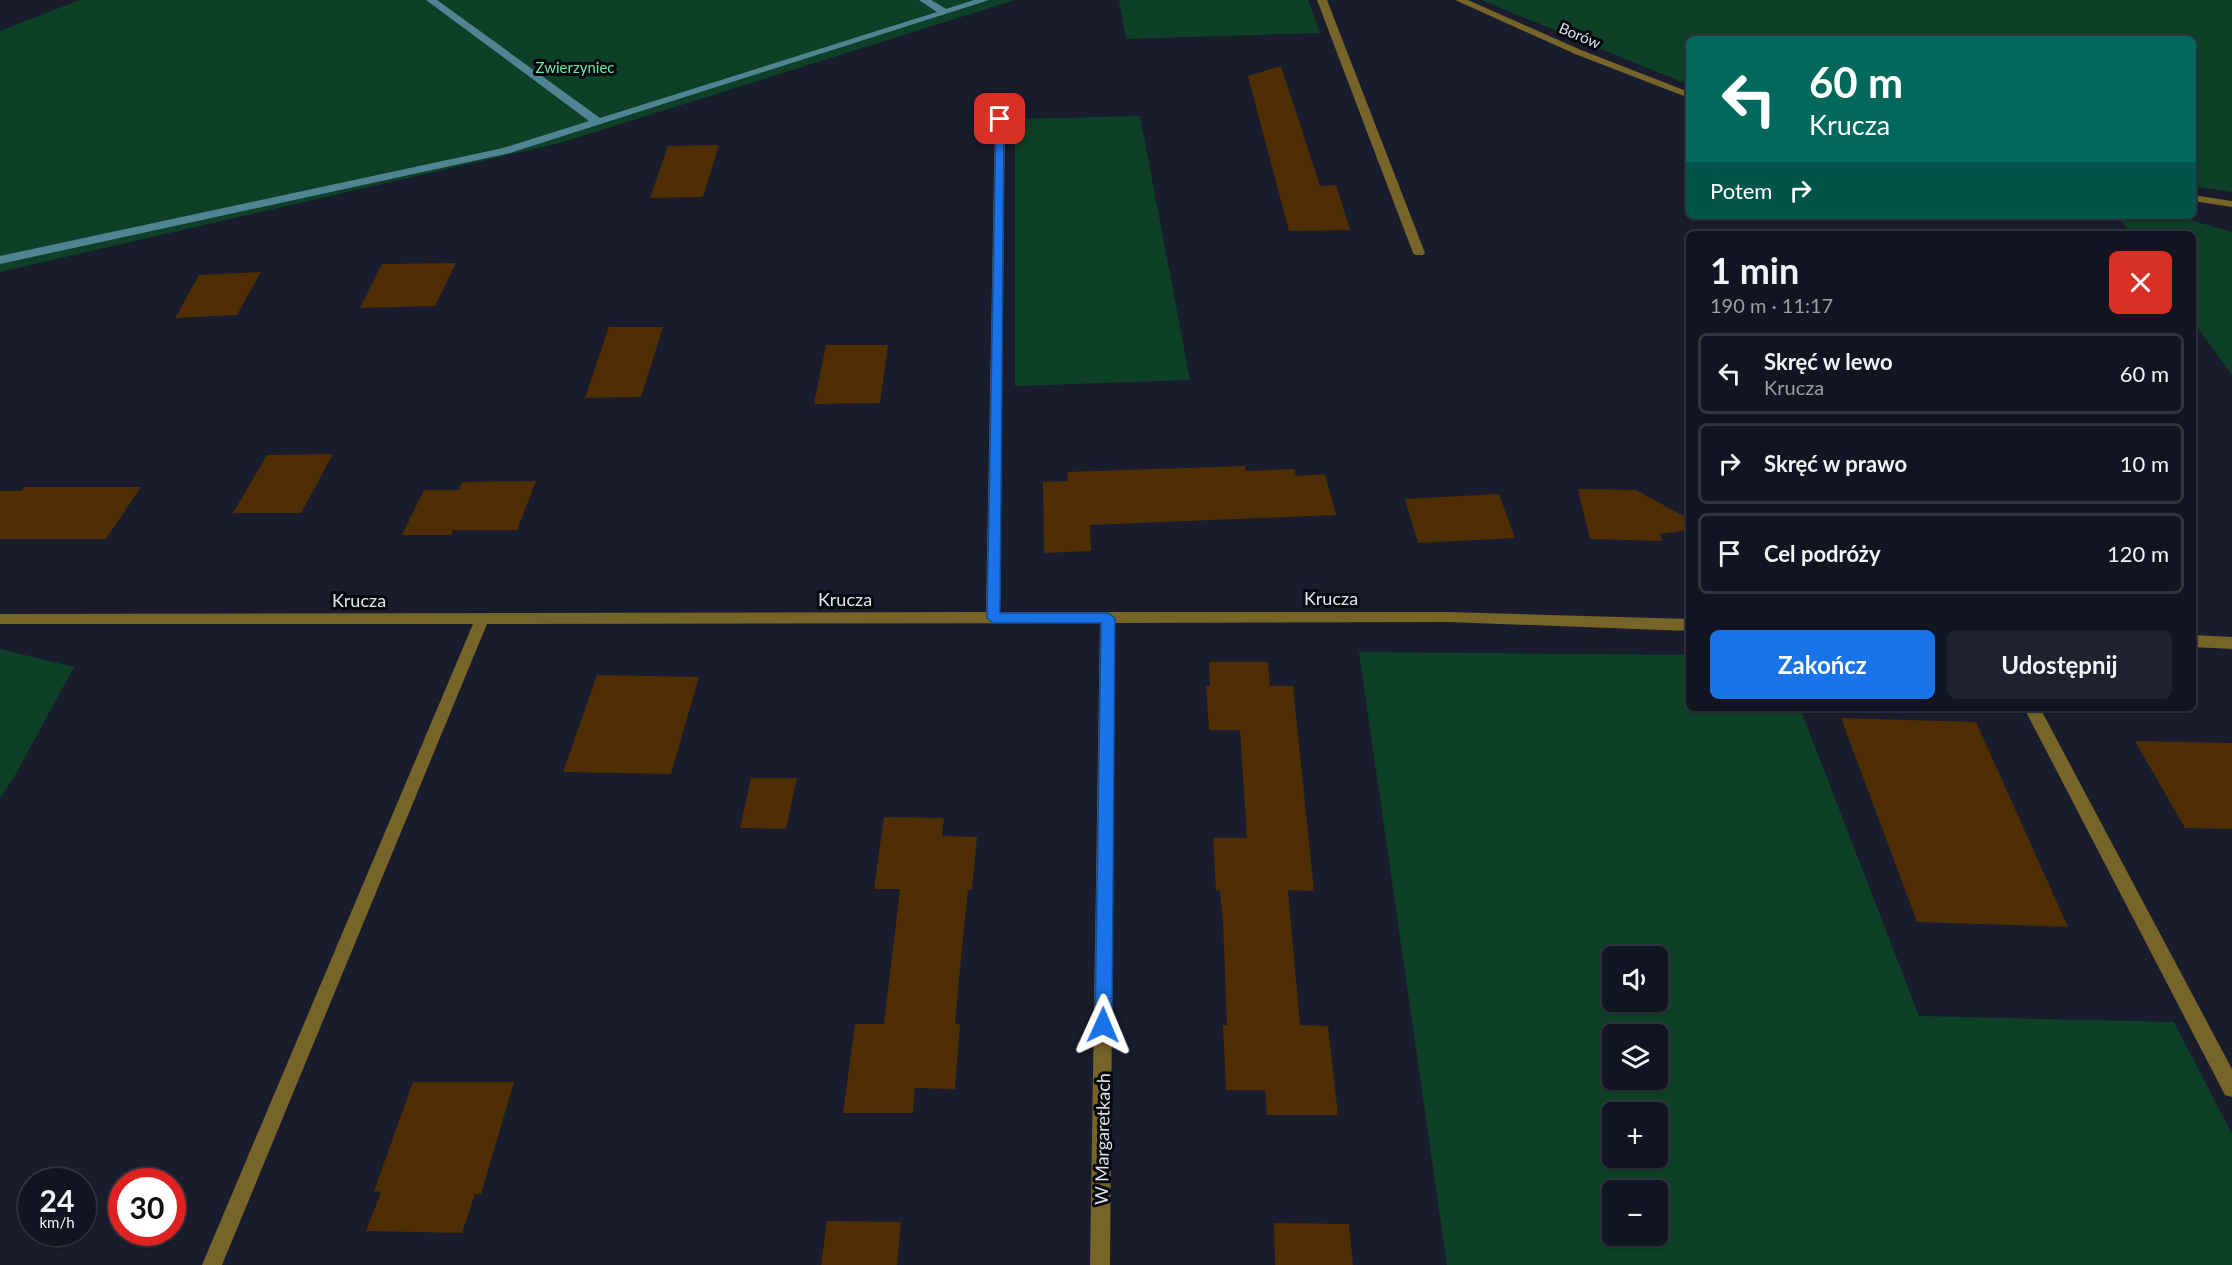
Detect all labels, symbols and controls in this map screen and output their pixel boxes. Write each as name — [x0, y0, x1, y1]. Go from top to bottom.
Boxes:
street label: Borów — [1556, 18, 1604, 52]
text: 60 m — [1809, 57, 1903, 107]
park label: Zwierzyniec — [536, 58, 614, 76]
icon: left — [1710, 60, 1788, 138]
pin — [974, 93, 1025, 144]
icon: arrive — [983, 102, 1016, 135]
text: Krucza — [1809, 108, 1890, 141]
icon: right — [1784, 174, 1817, 207]
text: Potem — [1710, 177, 1772, 204]
text: 1 min — [1710, 248, 1799, 292]
button: close — [2109, 251, 2172, 314]
text: 190 m · 11:17 — [1710, 293, 1833, 317]
text: Skręć w lewo — [1764, 348, 1893, 375]
icon: left — [1713, 357, 1746, 390]
text: 60 m — [2120, 360, 2169, 387]
text: Krucza — [1764, 375, 1824, 399]
icon: right — [1713, 447, 1746, 480]
text: Skręć w prawo — [1764, 450, 1907, 477]
text: 10 m — [2120, 450, 2169, 477]
icon: arrive — [1713, 537, 1746, 570]
text: Cel podróży — [1764, 540, 1881, 567]
text: 120 m — [2107, 540, 2169, 567]
street label: Krucza — [1304, 587, 1358, 609]
street label: Krucza — [818, 588, 872, 610]
street label: Krucza — [332, 589, 386, 611]
button: Zakończ — [1710, 630, 1935, 699]
button: Udostępnij — [1947, 630, 2172, 699]
map controls — [1602, 946, 1668, 1246]
button: sound — [1602, 946, 1668, 1012]
position arrow — [1071, 993, 1135, 1057]
button: layers — [1602, 1024, 1668, 1090]
street label: W Margaretkach — [1090, 1073, 1114, 1205]
button: + — [1602, 1102, 1668, 1168]
speed limit sign: 30 — [108, 1168, 186, 1246]
button: − — [1602, 1180, 1668, 1246]
text: 24 — [40, 1182, 74, 1218]
text: km/h — [39, 1213, 75, 1231]

